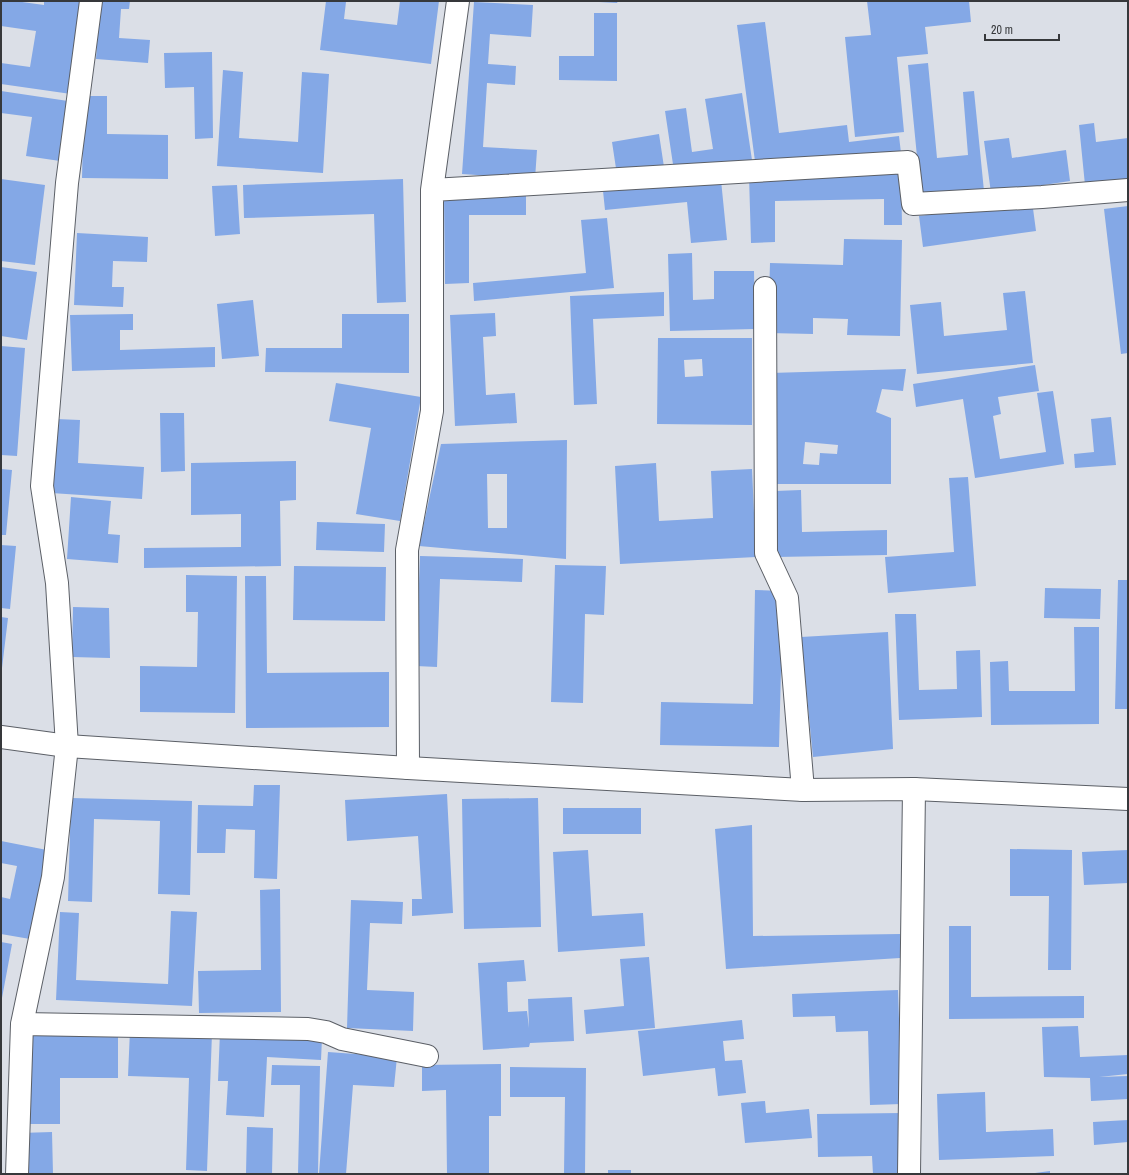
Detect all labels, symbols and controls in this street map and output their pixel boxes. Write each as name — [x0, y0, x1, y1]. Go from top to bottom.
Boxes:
scale bar — [985, 16, 1059, 42]
text: 20 m — [991, 22, 1013, 38]

